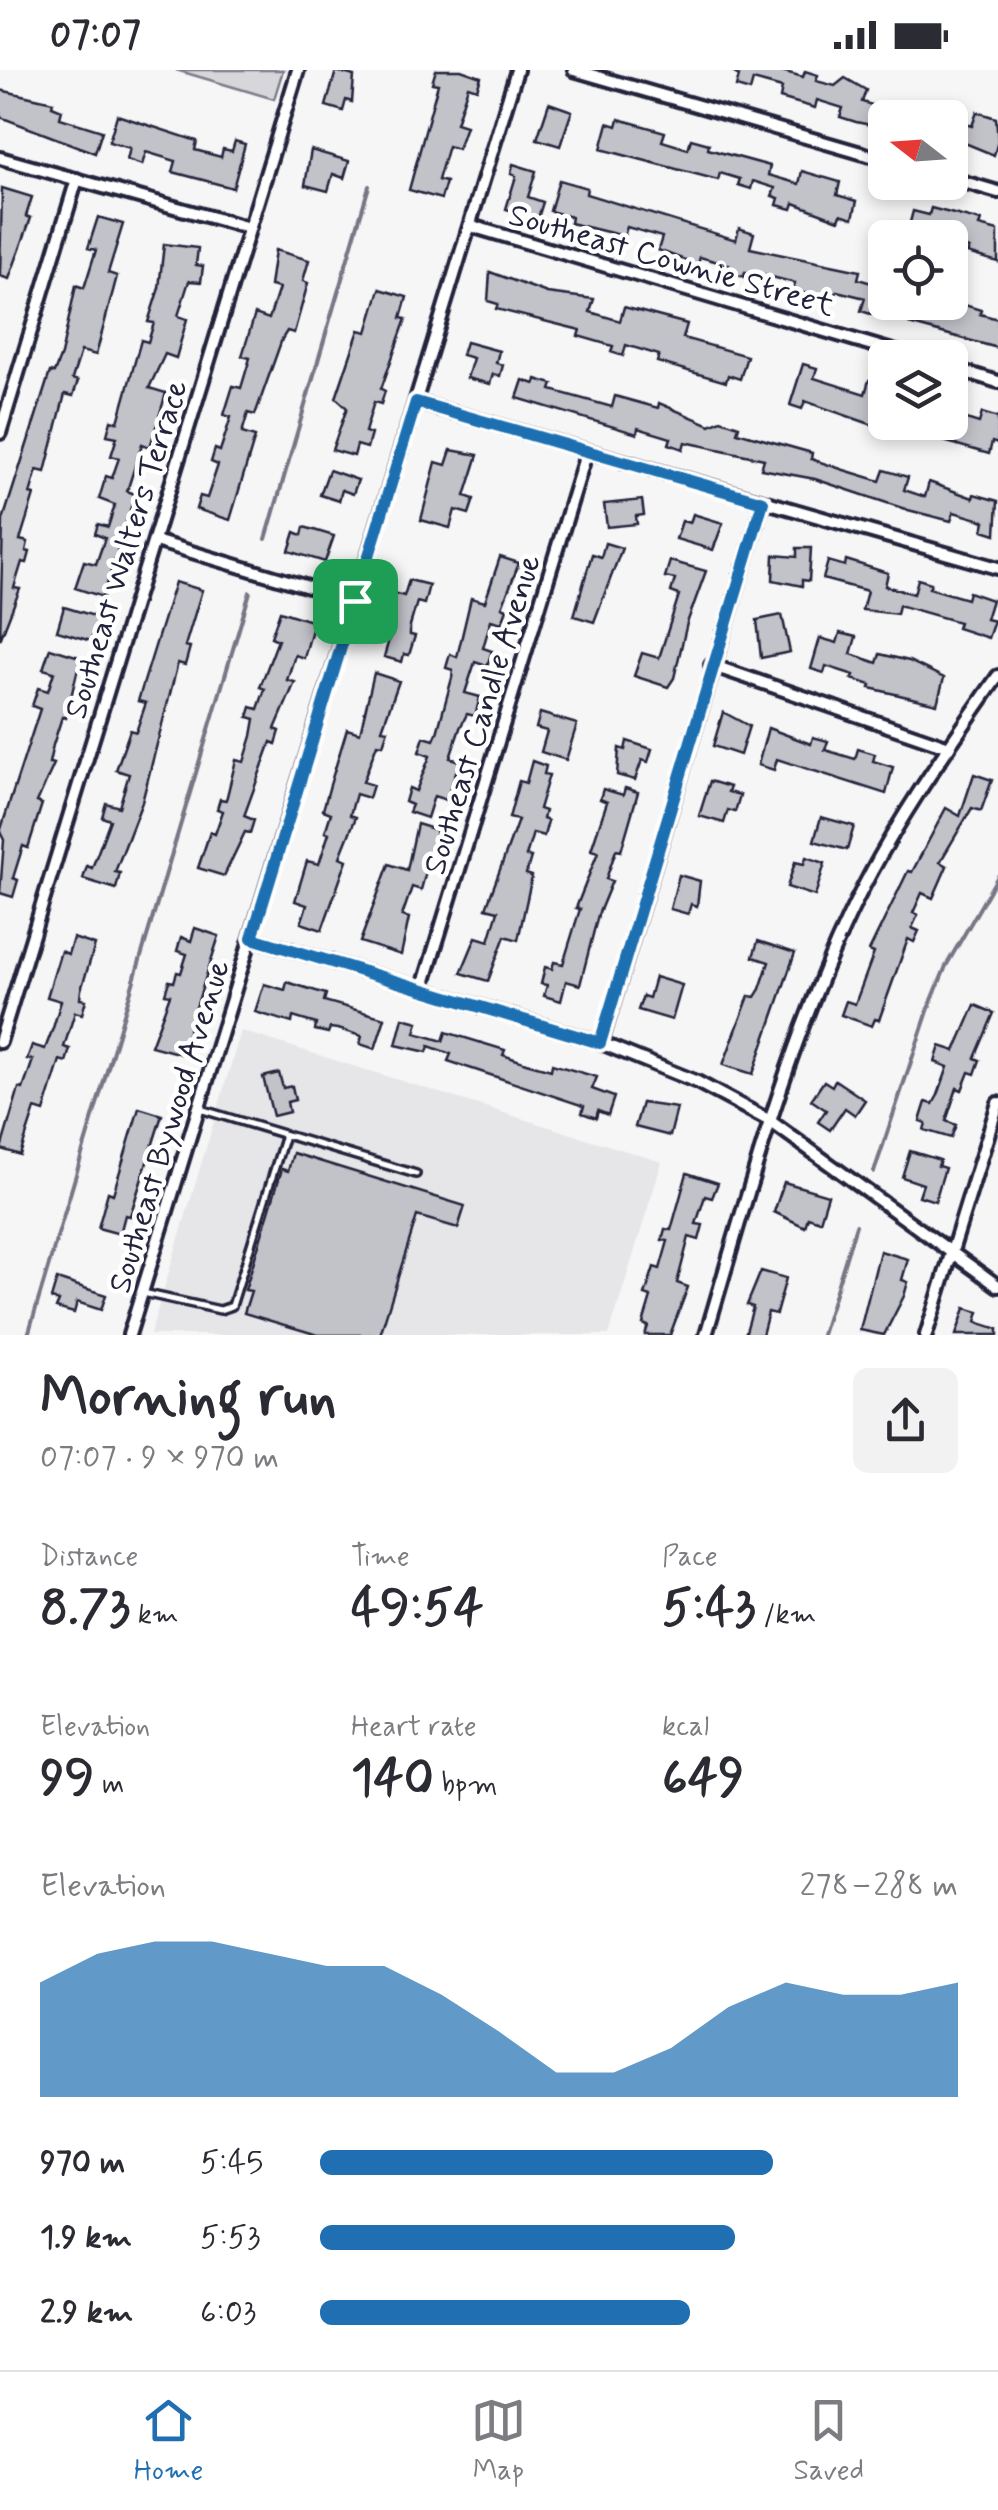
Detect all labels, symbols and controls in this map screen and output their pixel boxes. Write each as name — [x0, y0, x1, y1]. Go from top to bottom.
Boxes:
text: 07:07 — [50, 11, 141, 60]
north arrow — [868, 100, 968, 200]
map controls — [868, 100, 968, 440]
street label: Southeast Cownie Street — [504, 194, 839, 328]
button: locate — [868, 220, 968, 320]
button: layers — [868, 340, 968, 440]
street label: Southeast Walters Terrace — [55, 375, 198, 724]
street label: Southeast Candle Avenue — [414, 549, 552, 880]
pin — [313, 559, 398, 644]
icon: arrive — [328, 574, 383, 629]
street label: Southeast Bywood Avenue — [99, 955, 241, 1298]
text: Morning run — [40, 1363, 337, 1435]
button: share — [853, 1368, 958, 1473]
text: 07:07 · 9 × 970 m — [40, 1437, 279, 1479]
text: Distance — [40, 1539, 138, 1576]
text: Time — [351, 1539, 410, 1576]
text: Pace — [662, 1539, 718, 1576]
text: 8.73 — [40, 1576, 130, 1642]
text: 49:54 — [351, 1576, 484, 1642]
text: 5:43 — [662, 1576, 756, 1642]
text: km — [130, 1597, 179, 1634]
text: /km — [756, 1597, 816, 1634]
text: Elevation — [40, 1709, 150, 1746]
text: Heart rate — [351, 1709, 477, 1746]
text: kcal — [662, 1709, 709, 1746]
text: 99 — [40, 1746, 94, 1812]
text: 140 — [351, 1746, 434, 1812]
text: 649 — [662, 1746, 744, 1812]
text: m — [94, 1767, 124, 1804]
text: bpm — [434, 1767, 498, 1804]
text: Elevation — [40, 1865, 166, 1907]
text: 278–288 m — [800, 1865, 958, 1907]
text: 970 m — [40, 2142, 125, 2184]
text: 5:45 — [200, 2142, 263, 2184]
text: 1.9 km — [40, 2217, 132, 2259]
text: 5:53 — [200, 2217, 260, 2259]
text: 2.9 km — [40, 2292, 133, 2334]
text: 6:03 — [200, 2292, 256, 2334]
tab: Home — [134, 2393, 203, 2490]
tab: Map — [471, 2393, 526, 2490]
tab: Saved — [793, 2393, 864, 2490]

